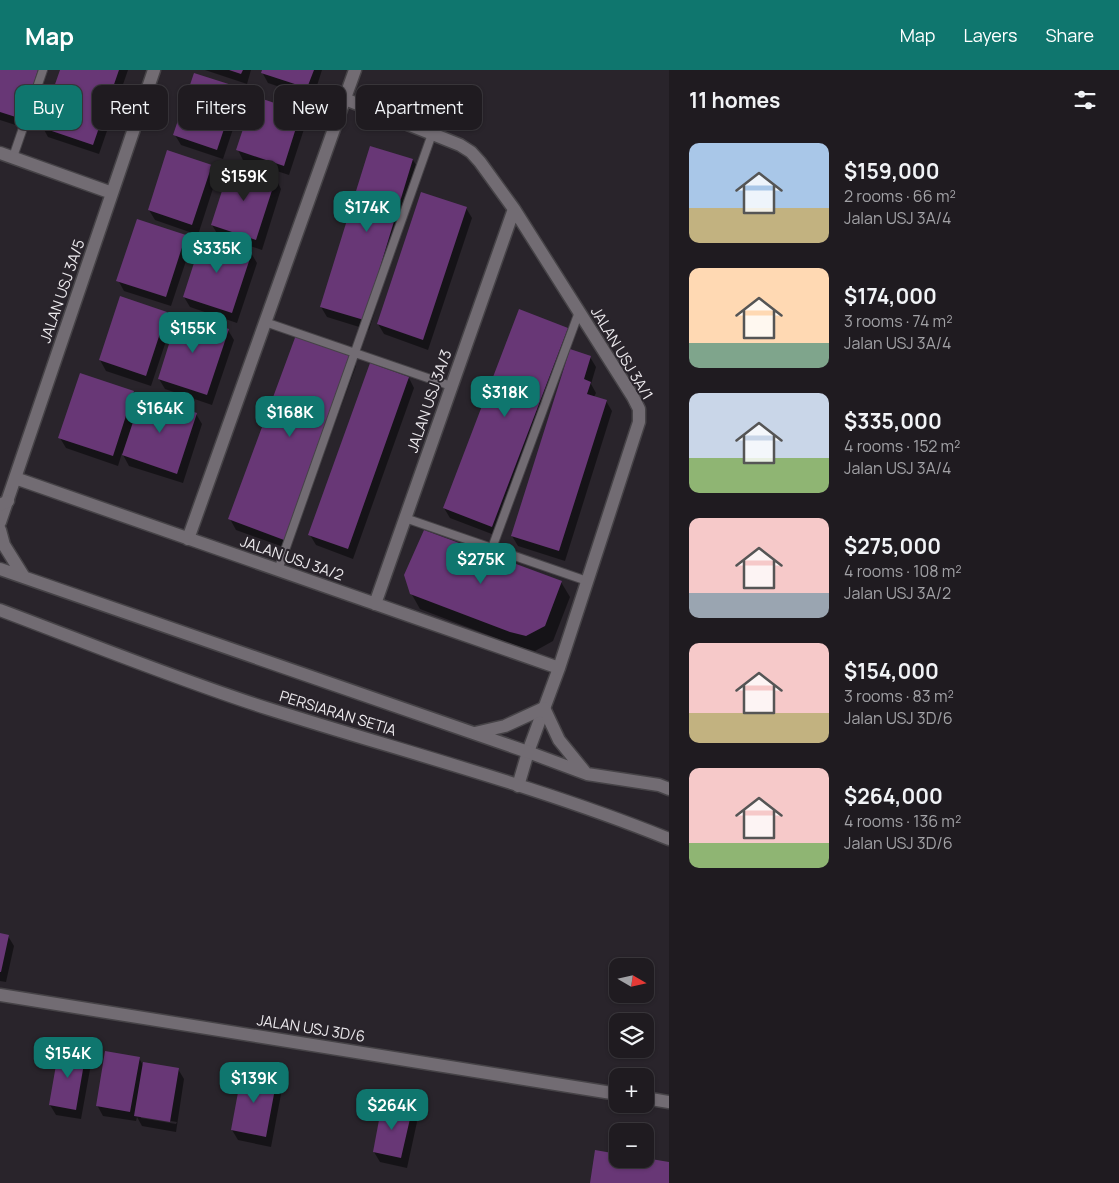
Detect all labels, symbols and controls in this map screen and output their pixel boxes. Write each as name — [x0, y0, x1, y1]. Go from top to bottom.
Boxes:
text: Map — [25, 19, 74, 52]
text: Map — [900, 23, 935, 47]
text: Layers — [963, 23, 1017, 47]
text: Share — [1045, 23, 1094, 47]
chip: Buy — [15, 85, 82, 130]
chip: Rent — [92, 85, 168, 130]
chip: Filters — [178, 85, 264, 130]
chip: New — [274, 85, 346, 130]
chip: Apartment — [356, 85, 482, 130]
text: 11 homes — [689, 86, 780, 114]
icon: filters — [1071, 86, 1099, 114]
text: $159,000 — [844, 157, 939, 185]
pin: $159K — [209, 160, 279, 202]
icon: home — [729, 163, 789, 223]
text: $159K — [221, 165, 267, 187]
text: 2 rooms · 66 m² — [844, 185, 956, 207]
pin: $174K — [332, 190, 402, 233]
text: $174K — [344, 196, 390, 218]
text: Jalan USJ 3A/4 — [844, 207, 951, 229]
pin: $335K — [182, 232, 252, 274]
street label: JALAN USJ 3A/5 — [34, 236, 90, 346]
text: $335K — [193, 237, 241, 259]
text: $174,000 — [844, 282, 937, 310]
icon: home — [729, 288, 789, 348]
street label: JALAN USJ 3A/1 — [586, 302, 658, 404]
text: 3 rooms · 74 m² — [844, 310, 953, 332]
pin: $155K — [158, 312, 228, 354]
text: $155K — [170, 317, 216, 339]
text: Jalan USJ 3A/4 — [844, 332, 951, 354]
street label: JALAN USJ 3A/3 — [402, 347, 456, 455]
pin: $318K — [470, 376, 540, 418]
text: $318K — [482, 381, 528, 403]
pin: $164K — [125, 392, 195, 434]
pin: $168K — [255, 396, 325, 438]
text: $164K — [136, 397, 184, 419]
text: $168K — [266, 401, 314, 423]
text: $335,000 — [844, 407, 942, 435]
icon: home — [729, 413, 789, 473]
text: 4 rooms · 152 m² — [844, 435, 960, 457]
text: Jalan USJ 3A/4 — [844, 457, 951, 479]
street label: JALAN USJ 3A/2 — [238, 530, 346, 586]
text: $275,000 — [844, 532, 941, 560]
icon: home — [729, 538, 789, 598]
pin: $275K — [446, 542, 516, 585]
text: $275K — [457, 548, 505, 570]
text: 4 rooms · 108 m² — [844, 560, 962, 582]
text: Jalan USJ 3A/2 — [844, 582, 951, 604]
text: $154,000 — [844, 657, 939, 685]
icon: home — [729, 663, 789, 723]
street label: PERSIARAN SETIA — [277, 685, 400, 741]
text: 3 rooms · 83 m² — [844, 685, 954, 707]
text: Jalan USJ 3D/6 — [844, 707, 953, 729]
text: $264,000 — [844, 782, 943, 810]
icon: home — [729, 788, 789, 848]
text: 4 rooms · 136 m² — [844, 810, 961, 832]
text: Jalan USJ 3D/6 — [844, 832, 953, 854]
north arrow — [609, 958, 654, 1002]
map controls — [609, 958, 654, 1168]
street label: JALAN USJ 3D/6 — [255, 1009, 367, 1047]
button: layers — [609, 1013, 654, 1058]
pin: $154K — [33, 1036, 103, 1079]
text: $154K — [45, 1042, 91, 1064]
pin: $139K — [219, 1062, 289, 1104]
text: $139K — [231, 1067, 277, 1089]
button: + — [609, 1068, 654, 1113]
pin: $264K — [357, 1088, 427, 1131]
text: $264K — [367, 1094, 417, 1116]
button: − — [609, 1123, 654, 1168]

